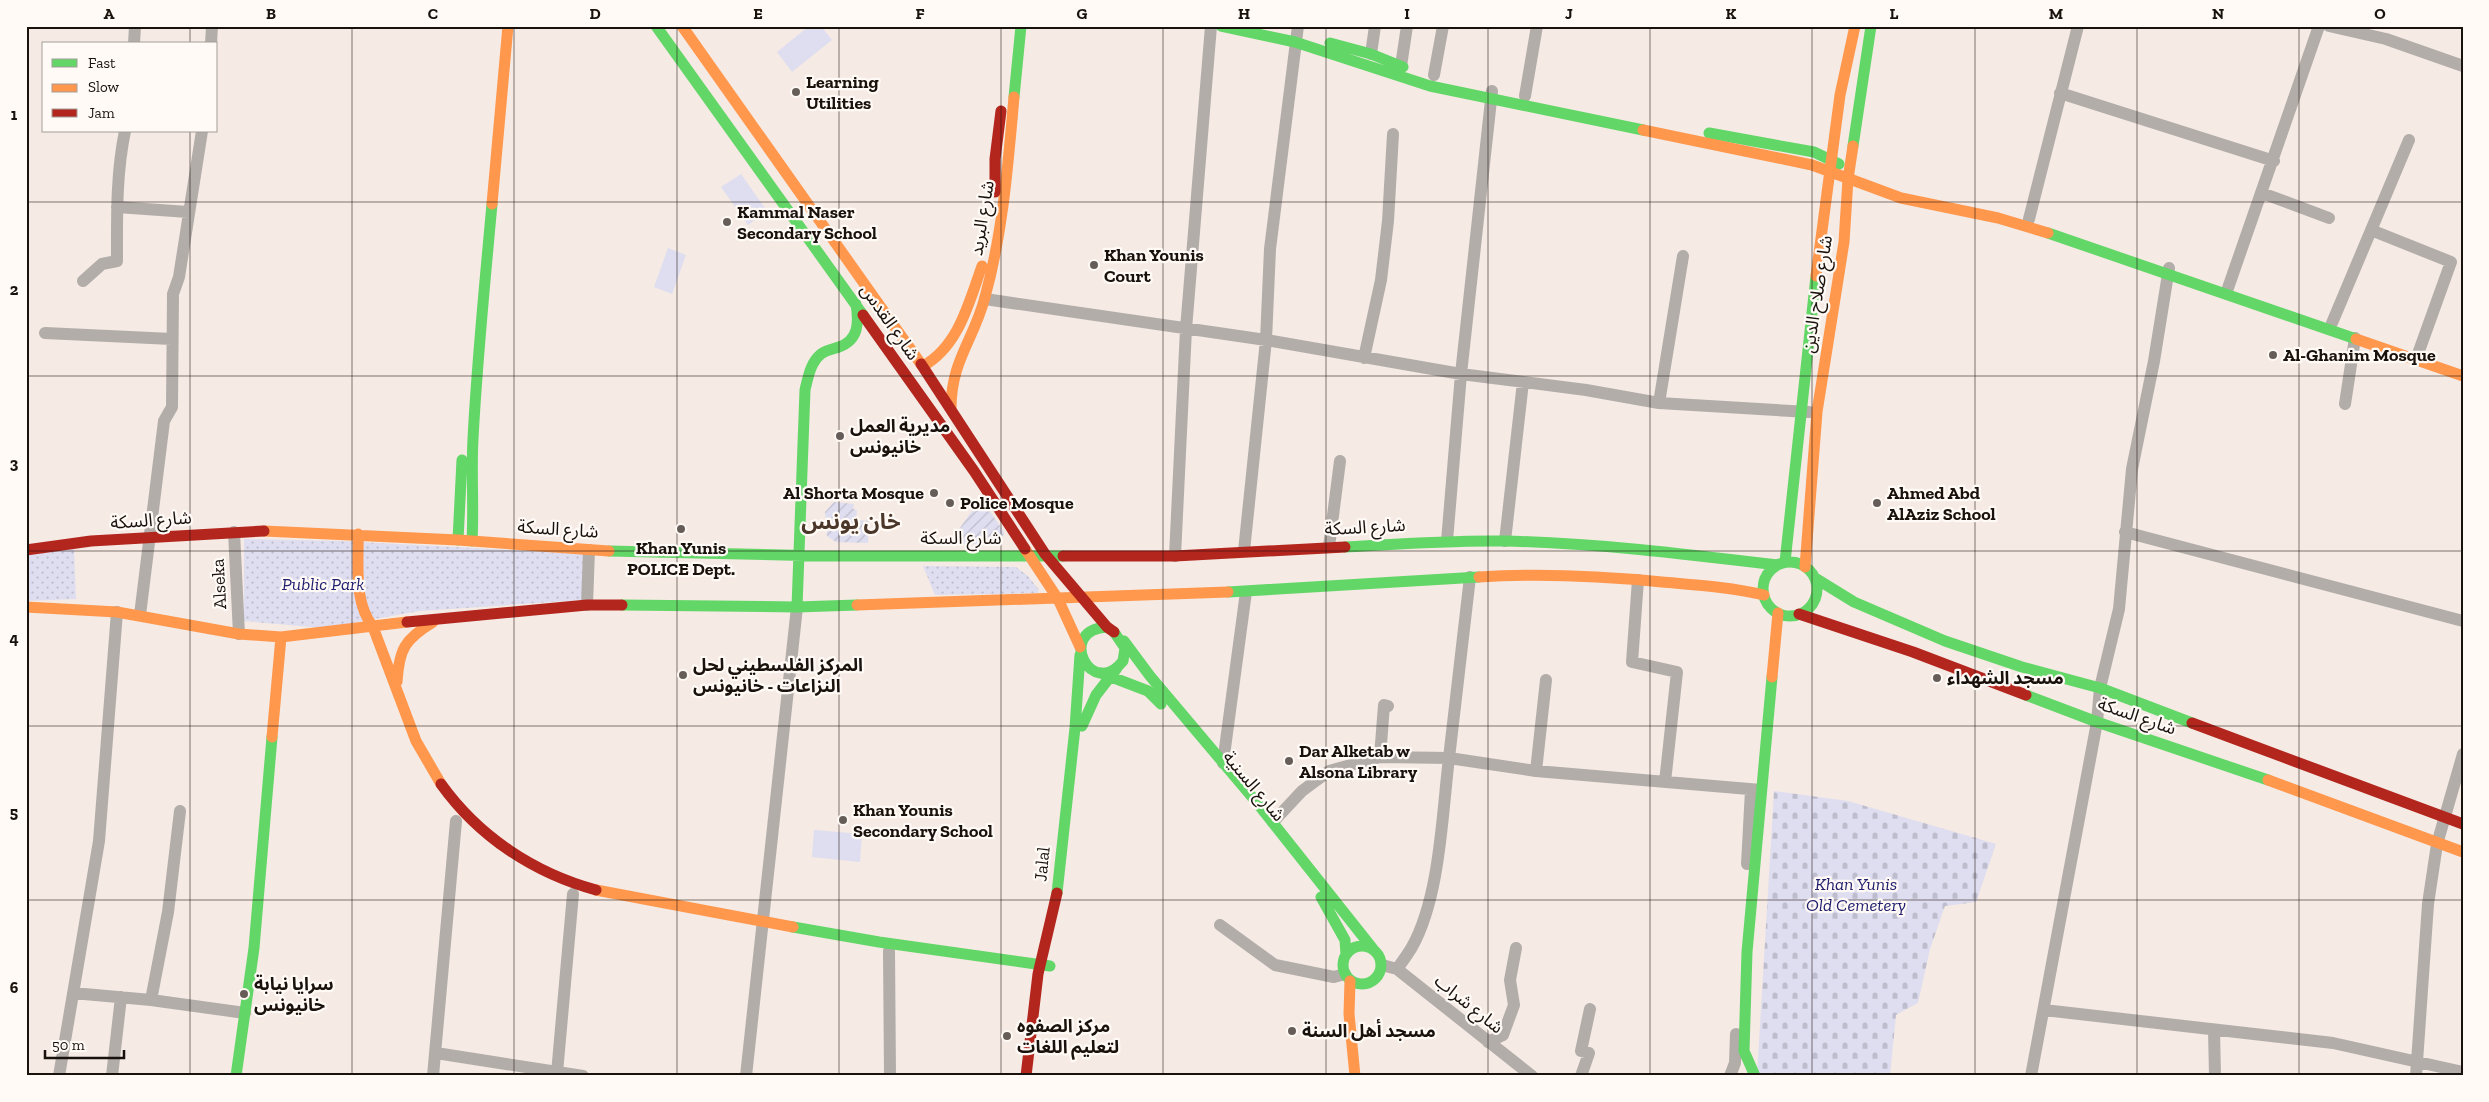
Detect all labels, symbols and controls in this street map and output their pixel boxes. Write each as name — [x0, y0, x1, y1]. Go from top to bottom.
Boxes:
text: A — [104, 4, 115, 23]
text: B — [266, 4, 276, 23]
text: C — [428, 4, 438, 23]
text: D — [589, 4, 601, 23]
text: E — [753, 4, 763, 23]
text: F — [915, 4, 925, 23]
text: G — [1077, 4, 1088, 23]
text: H — [1238, 4, 1250, 23]
text: I — [1404, 4, 1410, 23]
text: J — [1565, 4, 1573, 23]
text: K — [1726, 4, 1737, 23]
text: L — [1890, 4, 1899, 23]
text: M — [2049, 4, 2063, 23]
text: N — [2212, 4, 2224, 23]
text: O — [2374, 4, 2386, 23]
legend — [42, 42, 218, 132]
text: Fast — [88, 54, 116, 72]
place label: Learning Utilities — [806, 71, 879, 114]
text: Slow — [88, 78, 120, 96]
marker: Learning Utilities — [790, 86, 802, 98]
text: Jam — [88, 104, 115, 122]
text: 1 — [11, 105, 18, 124]
street label: شارع البريد — [965, 179, 1002, 258]
place label: Kammal Naser Secondary School — [737, 201, 877, 244]
marker: Kammal Naser Secondary School — [721, 216, 733, 228]
street label: شارع صلاح الدين — [1797, 234, 1840, 355]
place label: Khan Younis Court — [1104, 244, 1204, 287]
marker: Khan Younis Court — [1088, 259, 1100, 271]
street label: شارع القدس — [853, 279, 924, 366]
text: 2 — [10, 280, 19, 299]
place label: Al-Ghanim Mosque — [2283, 344, 2436, 366]
marker: Al-Ghanim Mosque — [2267, 349, 2279, 361]
place label: مديرية العمل خانيونس — [850, 415, 950, 458]
marker: مديرية العمل خانيونس — [834, 430, 846, 442]
text: 3 — [10, 454, 19, 473]
place label: Al Shorta Mosque — [783, 482, 924, 504]
place label: Ahmed Abd AlAziz School — [1887, 482, 1996, 525]
marker: Al Shorta Mosque — [928, 487, 940, 499]
place label: Police Mosque — [960, 492, 1074, 514]
marker: Police Mosque — [944, 497, 956, 509]
marker: Ahmed Abd AlAziz School — [1871, 497, 1883, 509]
street label: شارع السكة — [110, 506, 193, 537]
district label: خان يونس — [801, 508, 901, 535]
street label: شارع السكة — [1324, 514, 1406, 543]
street label: شارع السكة — [516, 515, 599, 546]
marker: Khan Yunis POLICE Dept. — [675, 523, 687, 535]
street label: شارع السكة — [920, 527, 1002, 552]
place label: Khan Yunis POLICE Dept. — [627, 537, 735, 580]
street label: Alseka — [207, 558, 231, 610]
park label: Public Park — [282, 573, 364, 595]
text: 4 — [9, 629, 19, 648]
place label: المركز الفلسطيني لحل النزاعات - خانيونس — [693, 654, 863, 697]
place label: مسجد الشهداء — [1947, 667, 2064, 689]
marker: المركز الفلسطيني لحل النزاعات - خانيونس — [677, 669, 689, 681]
marker: مسجد الشهداء — [1931, 672, 1943, 684]
street label: شارع السكة — [2094, 692, 2179, 742]
place label: Dar Alketab w Alsona Library — [1299, 740, 1418, 783]
street label: شارع السنية — [1216, 746, 1290, 828]
marker: Dar Alketab w Alsona Library — [1283, 755, 1295, 767]
place label: Khan Younis Secondary School — [853, 799, 993, 842]
text: 5 — [10, 803, 18, 822]
marker: Khan Younis Secondary School — [837, 814, 849, 826]
street label: Jalal — [1029, 845, 1055, 882]
park label: Khan Yunis Old Cemetery — [1806, 873, 1906, 916]
street label: شارع شراب — [1428, 970, 1508, 1041]
place label: سرايا نيابة خانيونس — [254, 973, 334, 1016]
text: 6 — [10, 978, 19, 997]
marker: سرايا نيابة خانيونس — [238, 988, 250, 1000]
place label: مركز الصفوه لتعليم اللغات — [1017, 1015, 1119, 1060]
place label: مسجد أهل السنة — [1302, 1018, 1436, 1042]
marker: مسجد أهل السنة — [1286, 1025, 1298, 1037]
scale bar — [45, 1027, 124, 1059]
marker: مركز الصفوه لتعليم اللغات — [1001, 1030, 1013, 1042]
text: 50 m — [52, 1036, 85, 1054]

